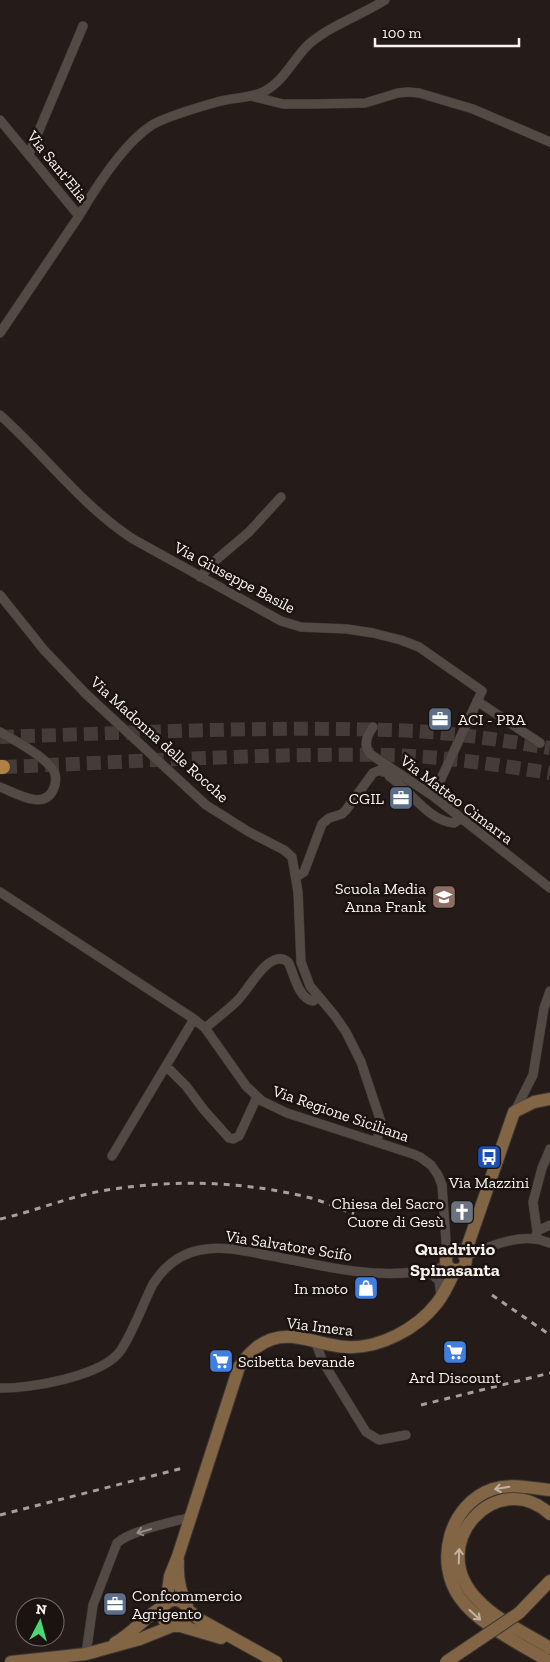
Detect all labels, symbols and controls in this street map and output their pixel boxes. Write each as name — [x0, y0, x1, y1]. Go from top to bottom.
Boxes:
scale bar — [375, 15, 519, 47]
text: 100 m — [382, 24, 421, 42]
street label: Via Sant'Elia — [22, 126, 92, 206]
street label: Via Giuseppe Basile — [170, 537, 299, 617]
street label: Via Madonna delle Rocche — [86, 672, 233, 806]
office icon: ACI - PRA — [427, 706, 453, 732]
place label: ACI - PRA — [458, 710, 526, 729]
street label: Via Matteo Cimarra — [396, 750, 517, 848]
office icon: CGIL — [388, 785, 414, 811]
place label: CGIL — [349, 789, 384, 808]
place label: Scuola Media Anna Frank — [335, 879, 427, 916]
school or university icon: Scuola Media Anna Frank — [431, 884, 457, 910]
street label: Via Regione Siciliana — [269, 1081, 412, 1146]
bus stop icon: Via Mazzini — [476, 1144, 502, 1170]
place label: Via Mazzini — [448, 1173, 530, 1192]
place label: Chiesa del Sacro Cuore di Gesù — [332, 1194, 444, 1231]
church icon: Chiesa del Sacro Cuore di Gesù — [449, 1199, 475, 1225]
street label: Via Salvatore Scifo — [223, 1226, 353, 1265]
district label: Quadrivio Spinasanta — [410, 1238, 500, 1281]
shop icon: In moto — [353, 1275, 379, 1301]
place label: In moto — [294, 1279, 348, 1298]
street label: Via Imera — [285, 1313, 355, 1340]
supermarket icon: Ard Discount — [442, 1339, 468, 1365]
supermarket icon: Scibetta bevande — [208, 1348, 234, 1374]
place label: Scibetta bevande — [238, 1352, 355, 1371]
place label: Ard Discount — [409, 1368, 501, 1387]
one-way arrow — [494, 1483, 510, 1493]
one-way arrow — [136, 1526, 152, 1536]
one-way arrow — [454, 1548, 464, 1564]
place label: Confcommercio Agrigento — [132, 1586, 242, 1623]
office icon: Confcommercio Agrigento — [102, 1591, 128, 1617]
north arrow — [15, 1597, 65, 1647]
text: N — [35, 1601, 48, 1619]
one-way arrow — [469, 1609, 482, 1620]

